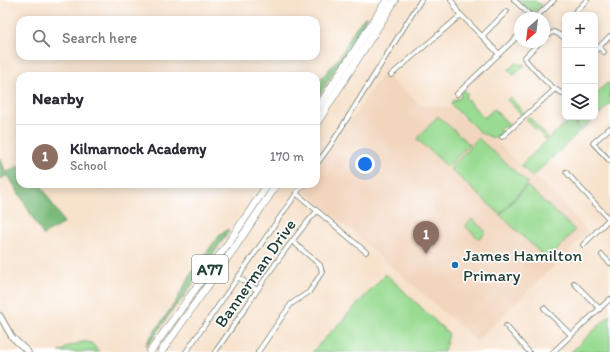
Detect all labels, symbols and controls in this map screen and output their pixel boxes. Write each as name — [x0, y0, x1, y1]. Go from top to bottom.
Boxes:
north arrow — [514, 12, 550, 48]
map controls — [562, 12, 598, 120]
button: + — [562, 12, 598, 48]
search box — [16, 16, 320, 60]
icon: search — [30, 27, 52, 49]
text: Search here — [62, 29, 137, 47]
button: − — [562, 48, 598, 84]
button: layers — [562, 84, 598, 120]
text: Nearby — [32, 88, 84, 108]
text: Kilmarnock Academy — [70, 140, 206, 158]
text: 1 — [42, 149, 48, 164]
text: 170 m — [270, 149, 304, 164]
your location — [355, 154, 375, 174]
text: School — [70, 158, 107, 173]
street label: Bannerman Drive — [210, 215, 300, 331]
pin: 1 — [413, 221, 439, 254]
place label: James Hamilton Primary — [463, 245, 583, 285]
road number: A77 — [192, 255, 228, 283]
marker: James Hamilton Primary — [450, 260, 460, 270]

